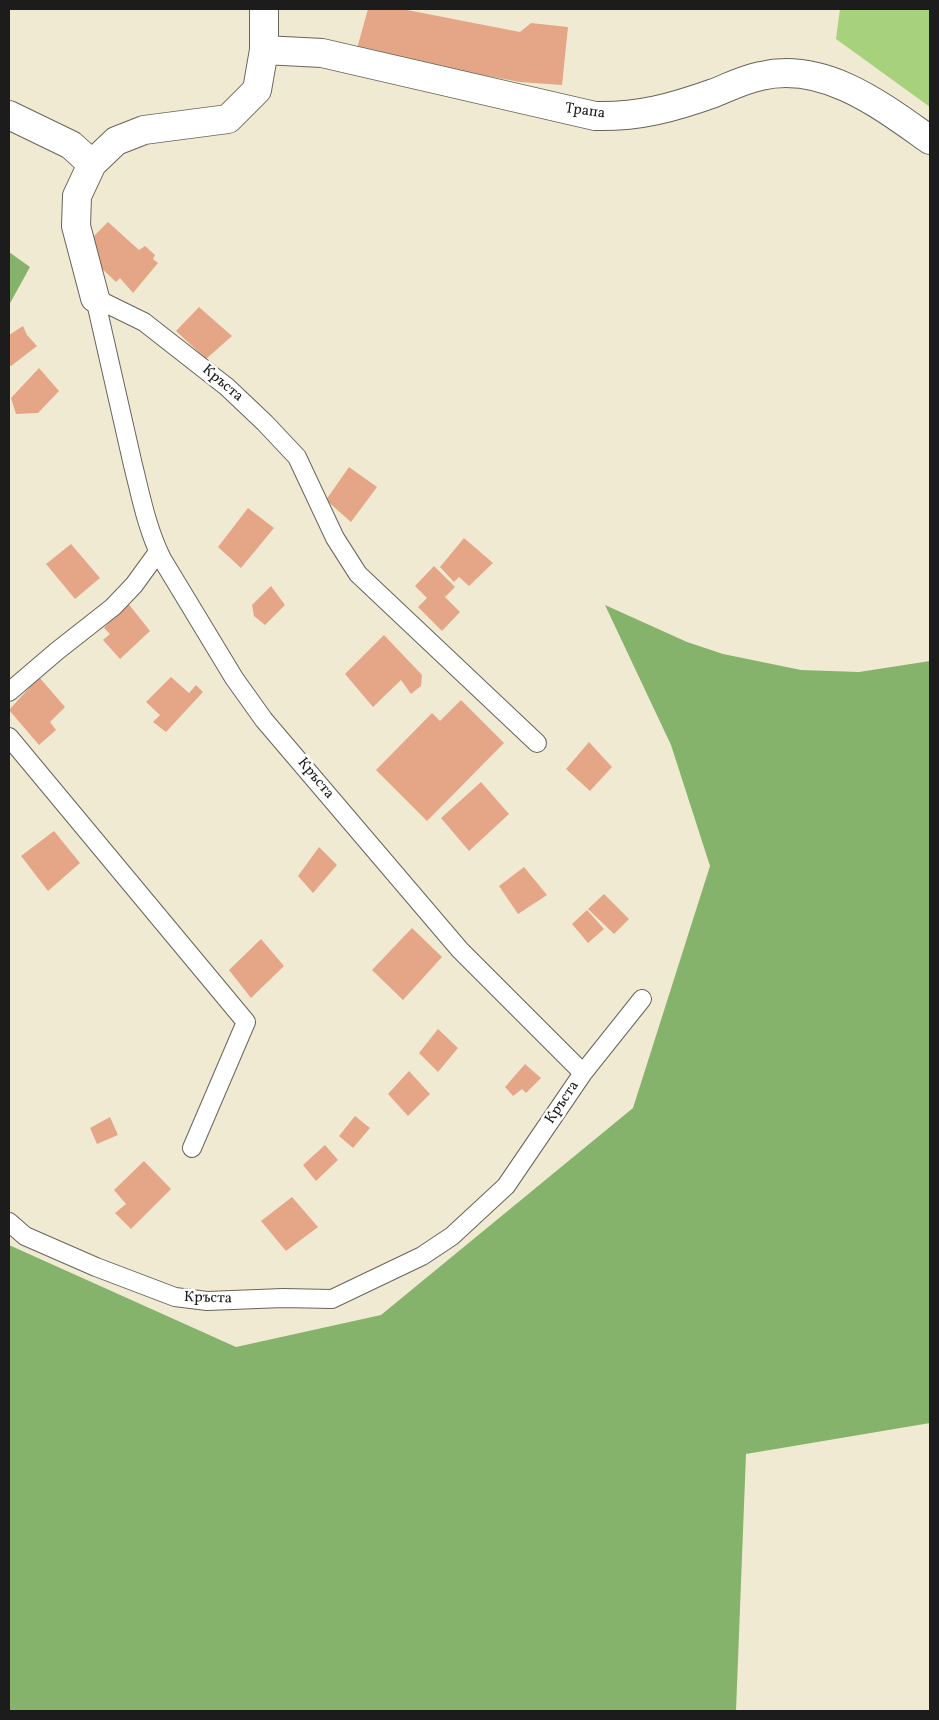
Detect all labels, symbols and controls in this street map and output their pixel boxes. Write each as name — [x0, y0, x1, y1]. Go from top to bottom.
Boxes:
street label: Трапа — [564, 100, 606, 124]
street label: Кръста — [198, 362, 246, 406]
street label: Кръста — [293, 755, 337, 803]
street label: Кръста — [542, 1078, 584, 1128]
street label: Кръста — [184, 1289, 232, 1309]

